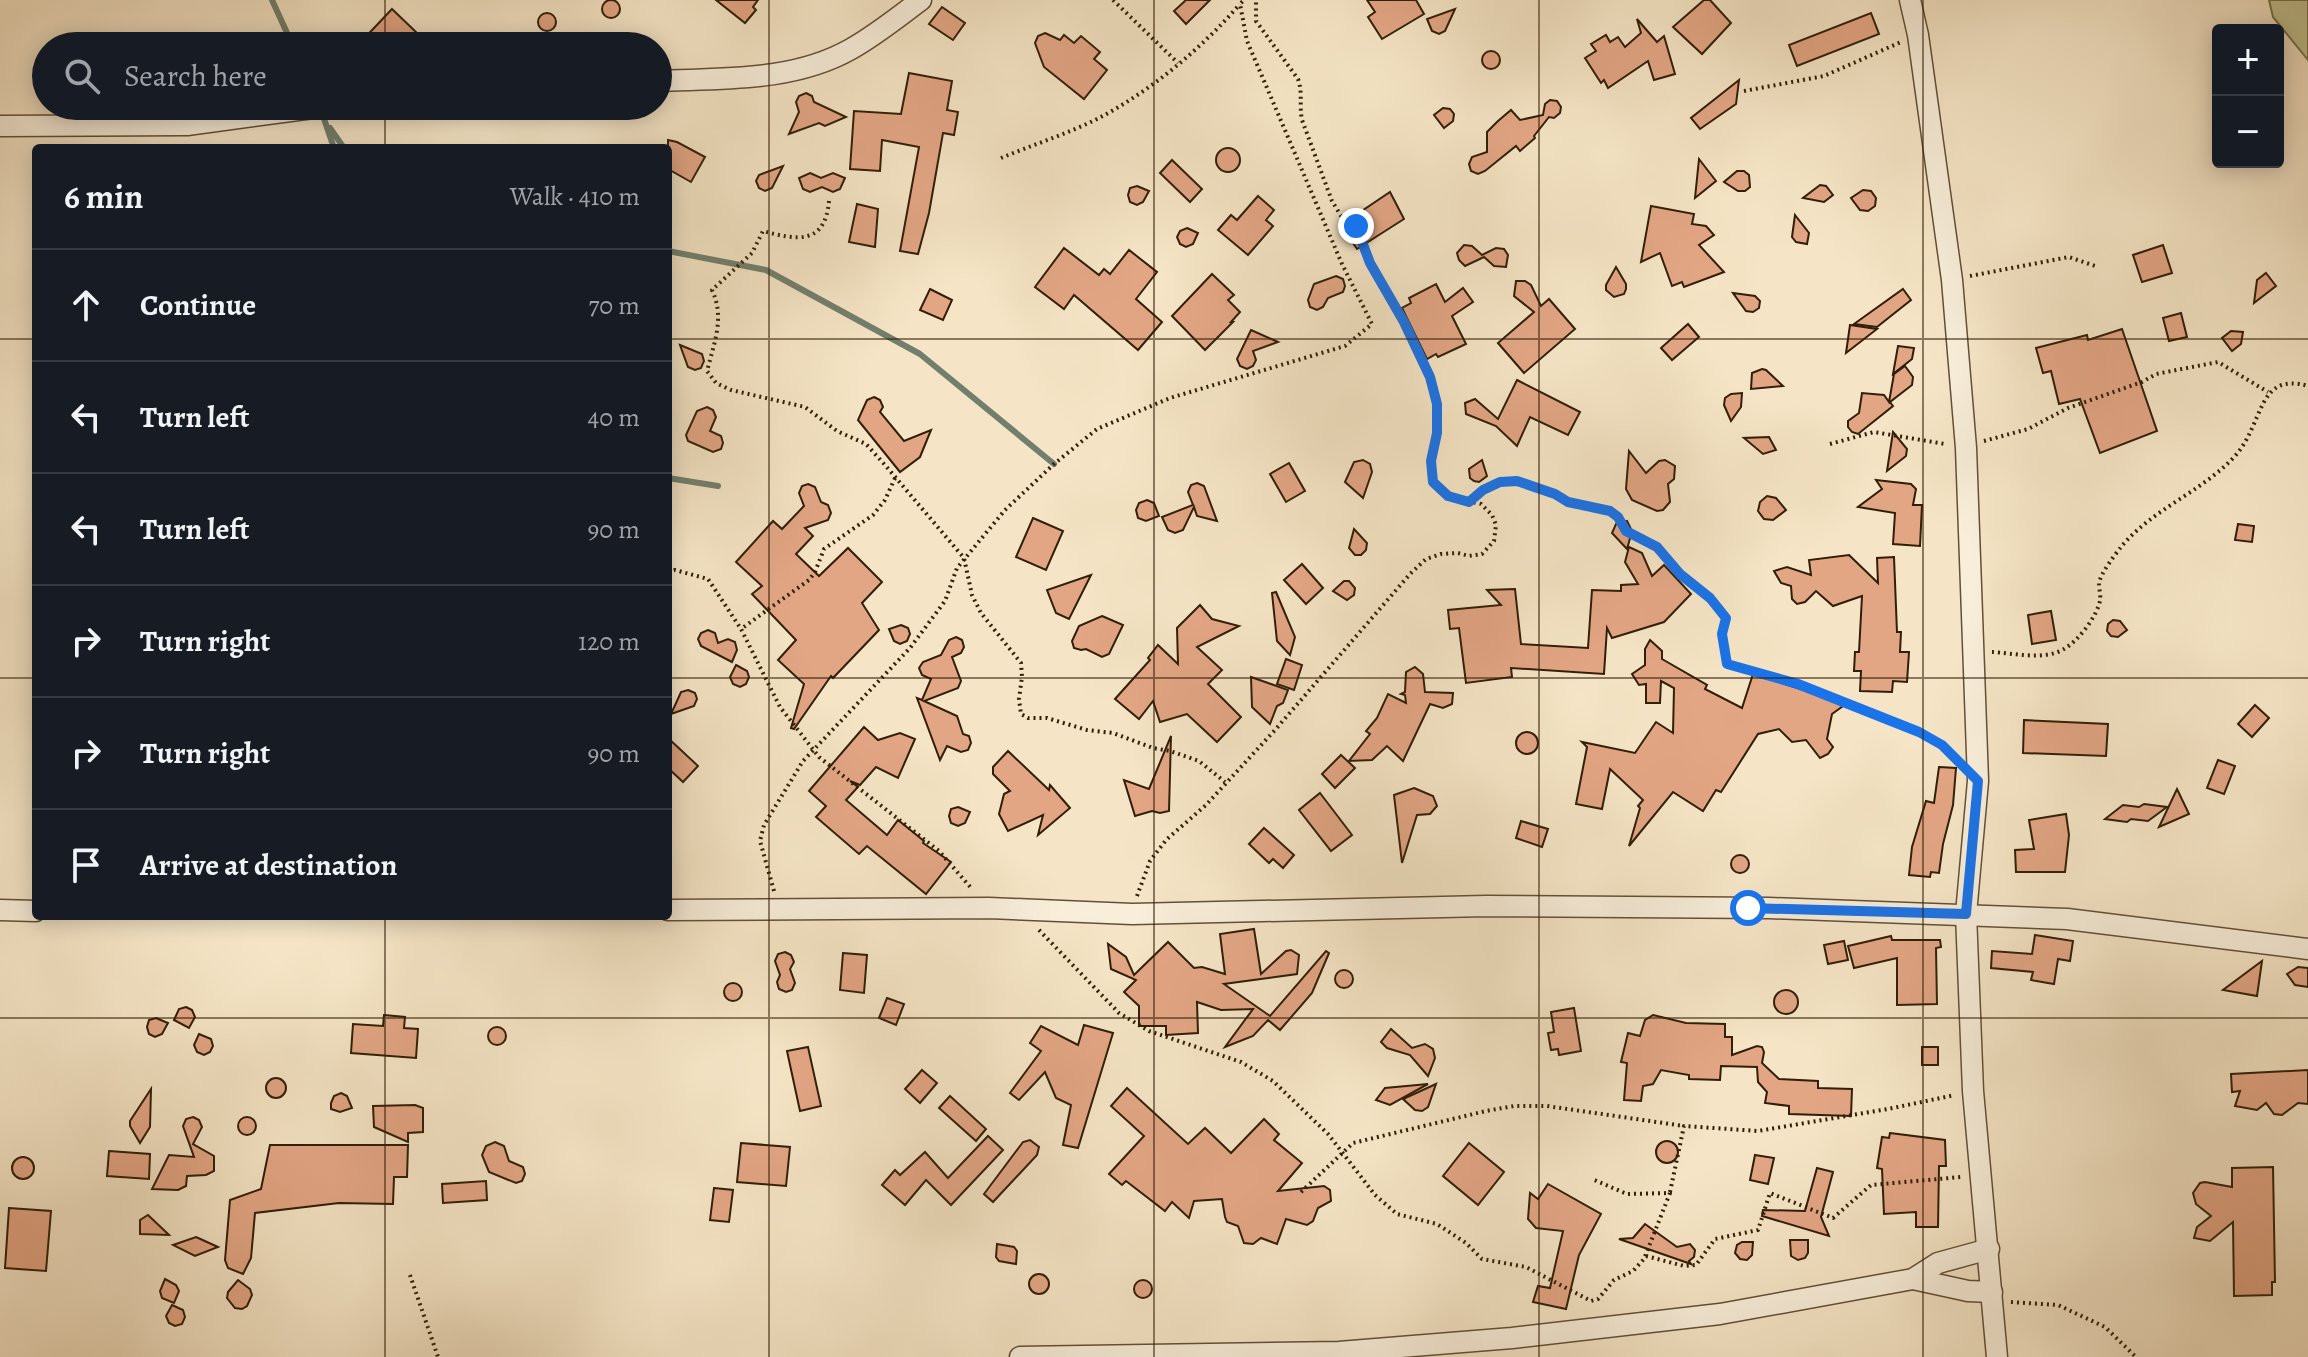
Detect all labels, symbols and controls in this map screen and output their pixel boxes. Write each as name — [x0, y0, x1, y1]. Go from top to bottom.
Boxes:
map controls — [2212, 24, 2284, 168]
button: + — [2212, 24, 2284, 96]
search box — [32, 32, 672, 120]
icon: search — [60, 54, 104, 98]
text: Search here — [124, 56, 267, 96]
button: − — [2212, 96, 2284, 168]
text: 6 min — [64, 173, 143, 220]
text: Walk · 410 m — [510, 179, 640, 214]
route end — [1338, 208, 1374, 244]
icon: ahead — [64, 283, 108, 327]
text: Continue — [140, 285, 256, 325]
text: 70 m — [588, 288, 640, 323]
icon: left — [64, 395, 108, 439]
text: Turn left — [140, 397, 249, 437]
text: 40 m — [588, 400, 640, 435]
icon: left — [64, 507, 108, 551]
text: Turn left — [140, 509, 249, 549]
text: 90 m — [588, 512, 640, 547]
icon: right — [64, 619, 108, 663]
text: Turn right — [140, 621, 270, 661]
text: 120 m — [578, 624, 640, 659]
icon: right — [64, 731, 108, 775]
text: Turn right — [140, 733, 270, 773]
text: 90 m — [588, 736, 640, 771]
icon: arrive — [64, 843, 108, 887]
text: Arrive at destination — [140, 845, 397, 885]
route start — [1730, 890, 1766, 926]

